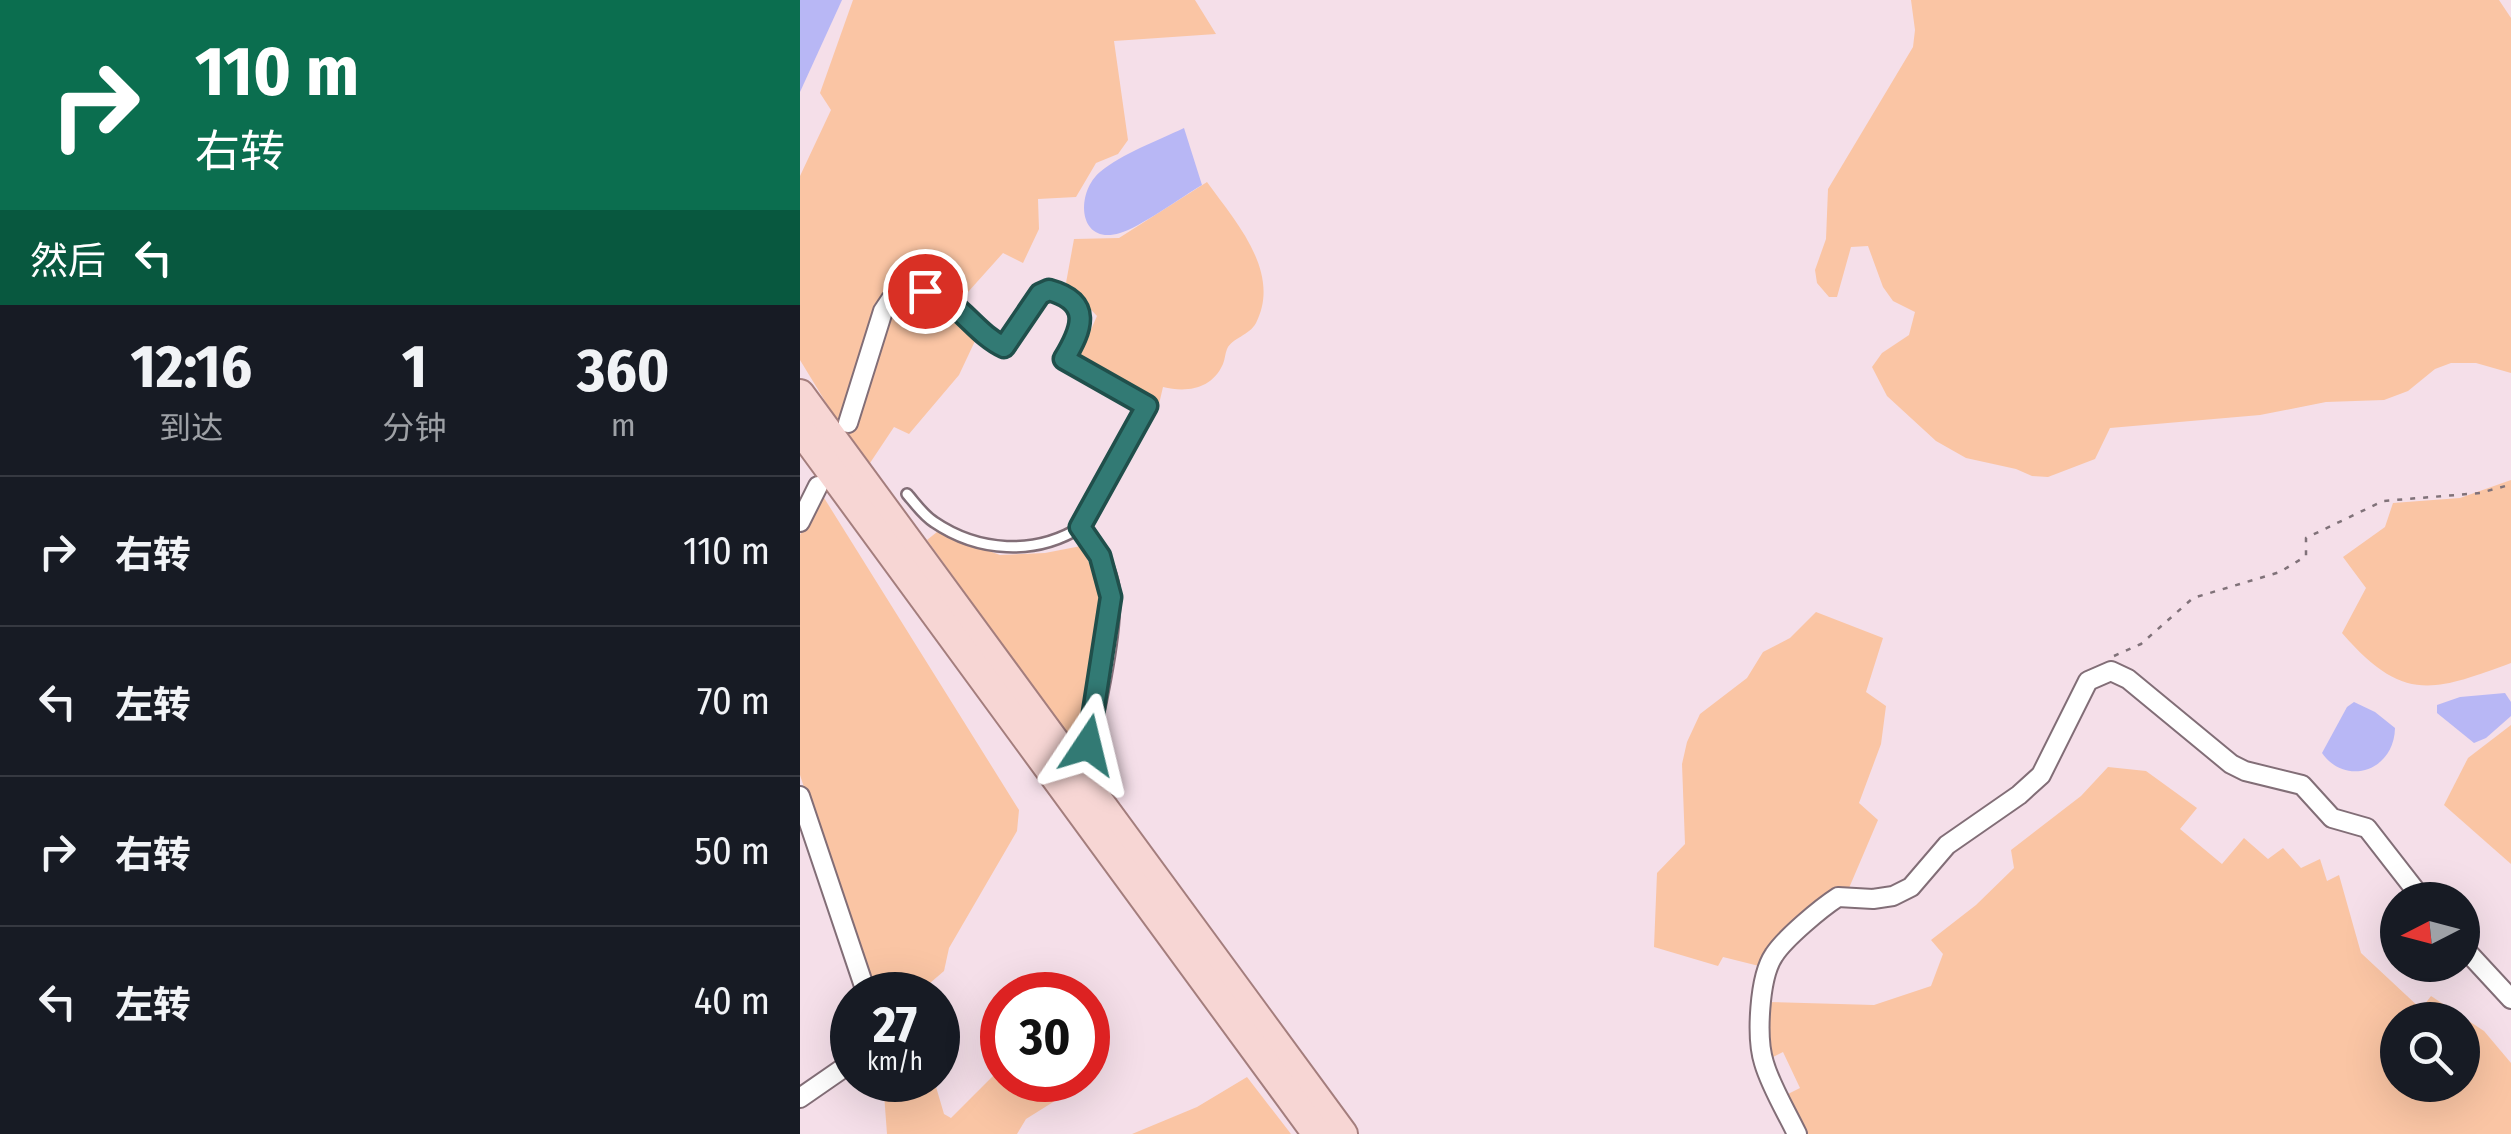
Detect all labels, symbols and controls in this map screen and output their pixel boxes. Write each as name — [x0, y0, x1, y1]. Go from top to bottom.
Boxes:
text: 110 m — [195, 30, 359, 114]
icon: right — [30, 40, 160, 170]
text: 右转 — [195, 125, 285, 179]
icon: left — [126, 230, 181, 285]
text: 然后 — [30, 238, 106, 284]
pin — [883, 249, 968, 334]
icon: arrive — [898, 264, 953, 319]
text: 12:16 — [130, 331, 252, 403]
text: 1 — [402, 331, 427, 403]
text: 360 — [577, 335, 670, 407]
text: m — [611, 406, 636, 444]
text: 到达 — [159, 409, 223, 447]
text: 分钟 — [383, 409, 447, 447]
icon: right — [30, 524, 85, 579]
text: 110 m — [683, 528, 770, 574]
text: 右转 — [115, 532, 191, 578]
icon: left — [30, 674, 85, 729]
text: 70 m — [697, 678, 770, 724]
text: 左转 — [115, 682, 191, 728]
position arrow — [1036, 693, 1140, 797]
icon: right — [30, 824, 85, 879]
text: 50 m — [695, 828, 770, 874]
text: 右转 — [115, 832, 191, 878]
north arrow — [2380, 882, 2480, 982]
map controls — [2380, 882, 2480, 1102]
speed limit sign: 30 — [980, 972, 1110, 1102]
icon: left — [30, 974, 85, 1029]
text: 40 m — [694, 978, 770, 1024]
text: 左转 — [115, 982, 191, 1028]
text: 27 — [873, 995, 917, 1055]
button: search — [2380, 1002, 2480, 1102]
text: km/h — [867, 1047, 923, 1077]

